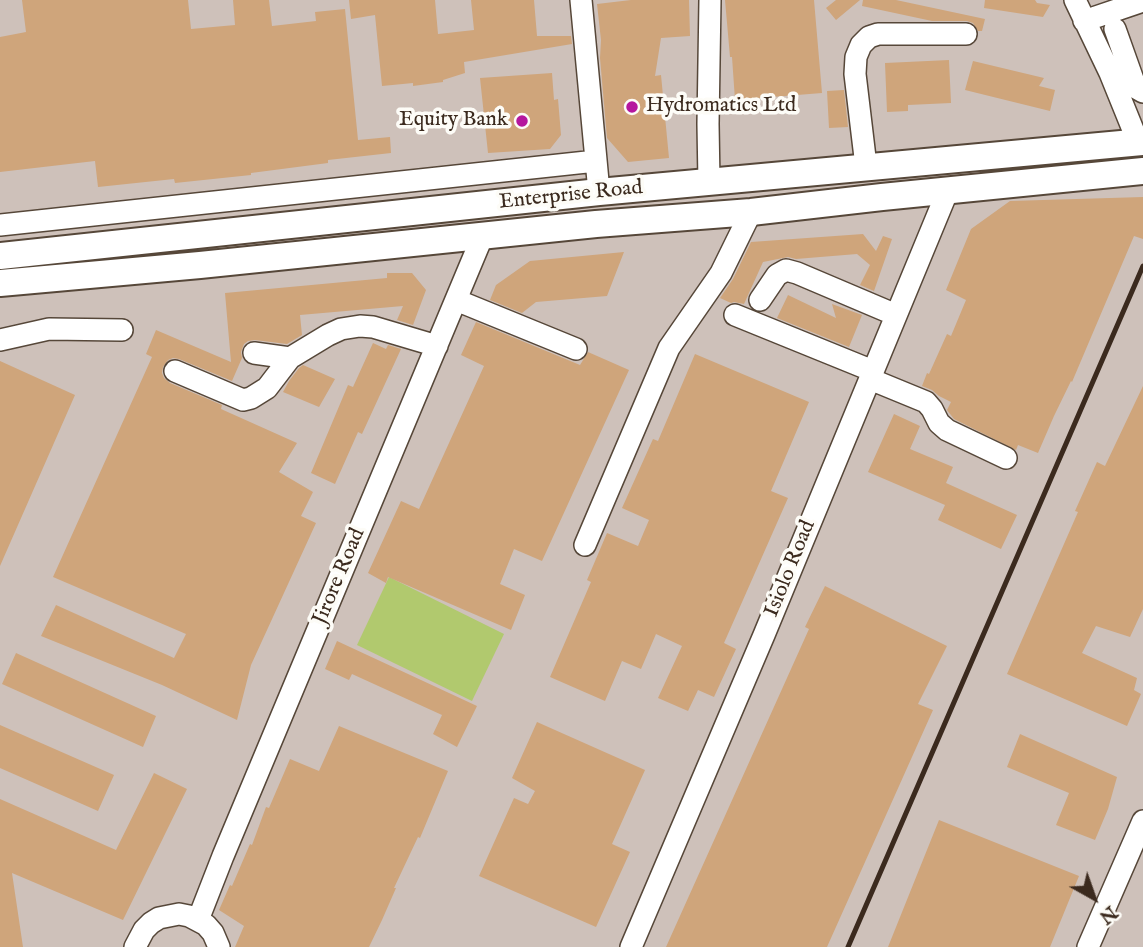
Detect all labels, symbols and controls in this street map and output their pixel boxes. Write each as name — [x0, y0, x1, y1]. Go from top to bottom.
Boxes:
place label: Hydromatics Ltd — [646, 94, 796, 120]
marker: Hydromatics Ltd — [624, 99, 640, 115]
place label: Equity Bank — [399, 108, 508, 134]
marker: Equity Bank — [514, 113, 530, 129]
street label: Enterprise Road — [498, 176, 644, 216]
street label: Isiolo Road — [760, 517, 822, 621]
street label: Jirore Road — [308, 525, 372, 629]
north arrow — [1059, 863, 1129, 933]
text: N — [1093, 900, 1122, 929]

